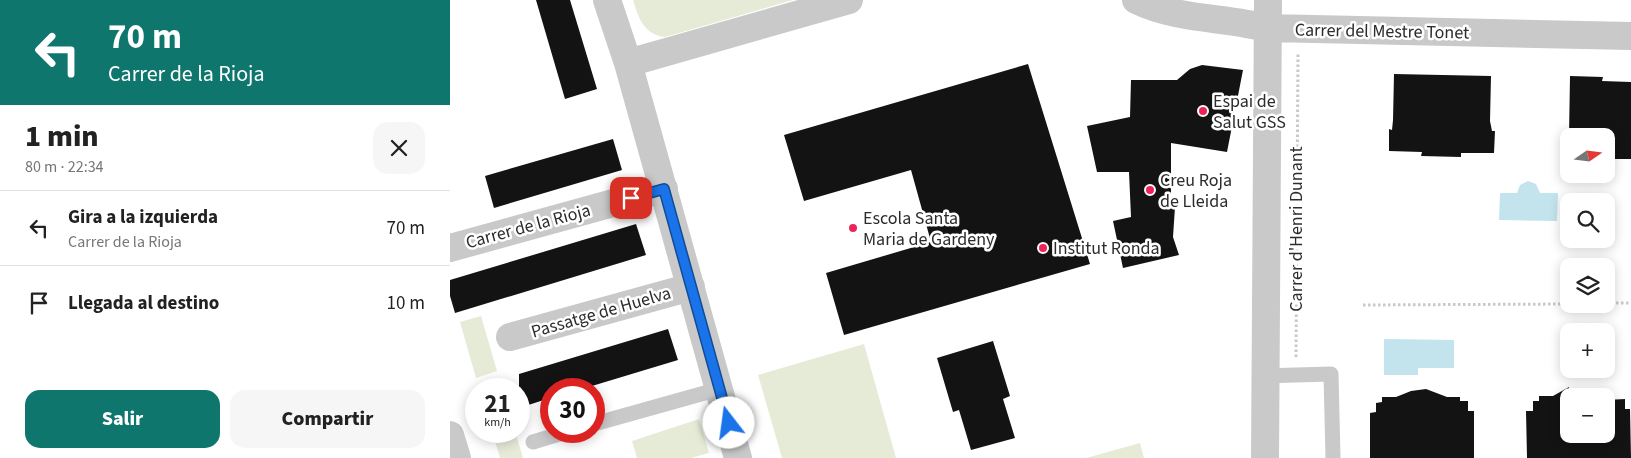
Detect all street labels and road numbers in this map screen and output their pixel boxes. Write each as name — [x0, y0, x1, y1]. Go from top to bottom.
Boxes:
street label: Carrer del Mestre Tonet — [1295, 17, 1469, 46]
street label: Carrer d'Henri Dunant — [1284, 146, 1309, 312]
street label: Carrer de la Rioja — [463, 198, 593, 255]
street label: Passatge de Huelva — [528, 281, 674, 344]

